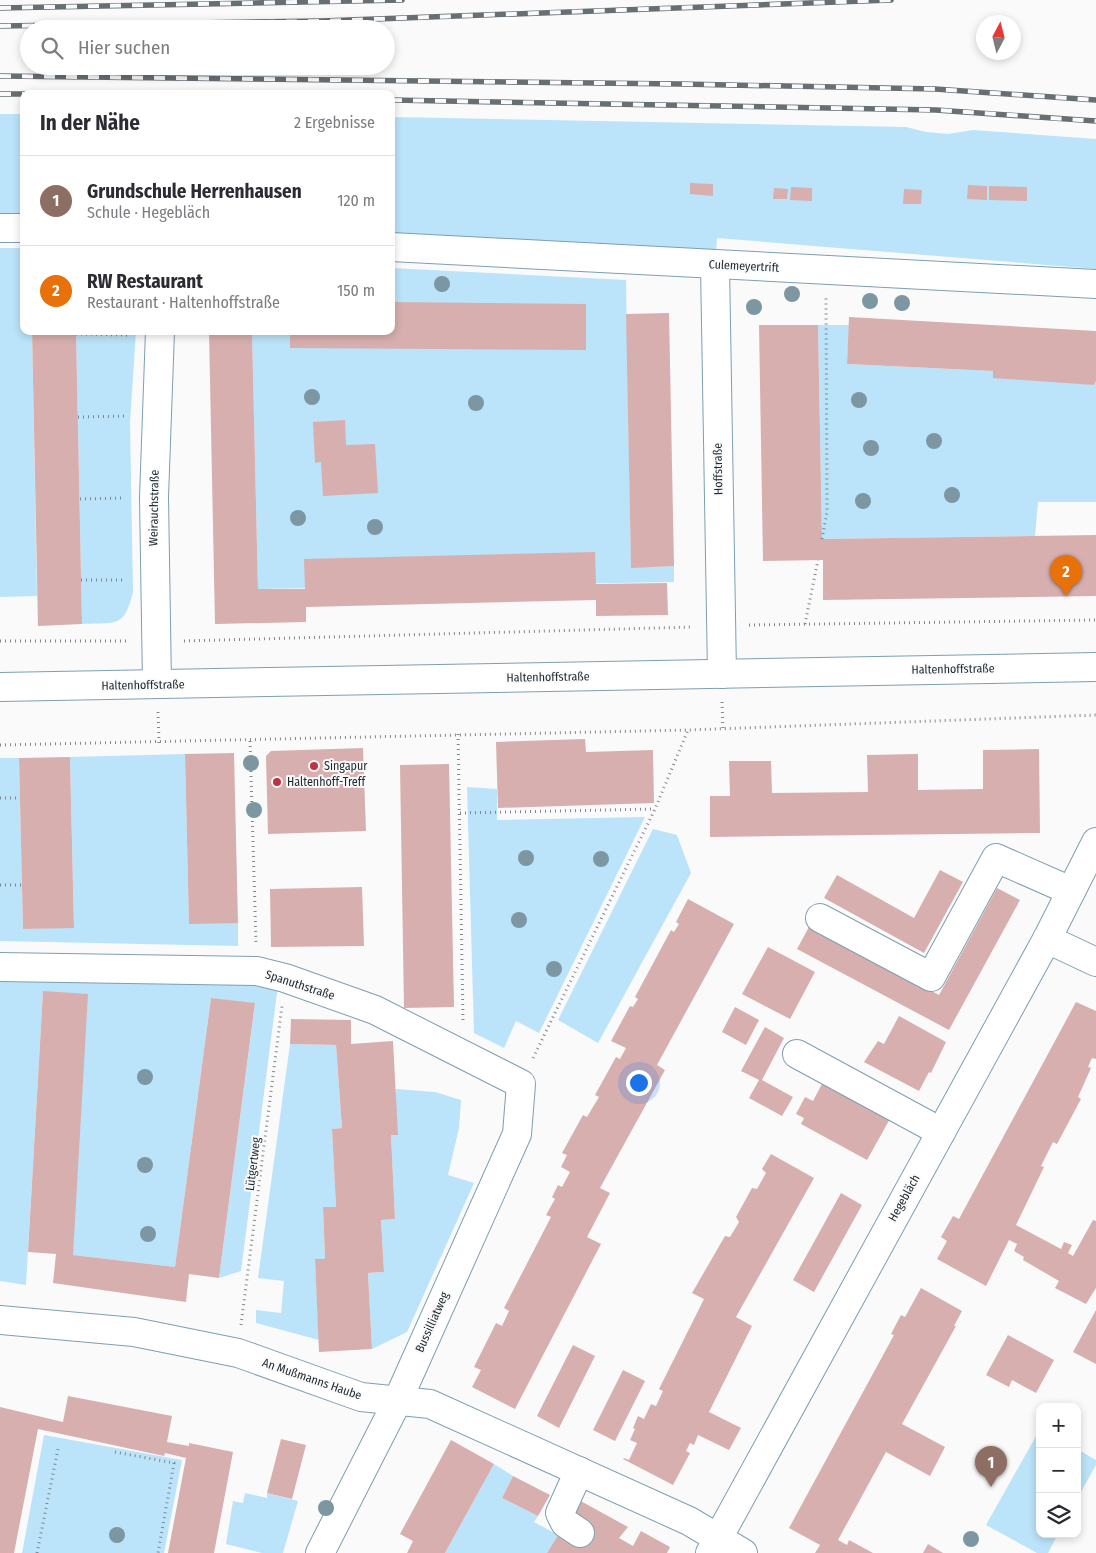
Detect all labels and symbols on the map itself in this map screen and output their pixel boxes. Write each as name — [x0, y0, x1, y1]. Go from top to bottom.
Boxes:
north arrow — [976, 15, 1021, 60]
street label: Culemeyertrift — [708, 257, 780, 275]
street label: Hoffstraße — [711, 443, 725, 495]
street label: Weirauchstraße — [146, 470, 162, 546]
pin: 2 — [1050, 555, 1082, 596]
street label: Haltenhoffstraße — [911, 661, 995, 677]
street label: Haltenhoffstraße — [506, 669, 590, 685]
street label: Haltenhoffstraße — [101, 677, 185, 693]
place label: Singapur — [324, 759, 368, 773]
marker: Singapur — [308, 760, 320, 772]
place label: Haltenhoff-Treff — [287, 775, 366, 789]
marker: Haltenhoff-Treff — [271, 776, 283, 788]
street label: Spanuthstraße — [264, 967, 336, 1003]
your location — [626, 1070, 652, 1096]
street label: Lütgertweg — [243, 1136, 263, 1192]
street label: Hegebläch — [885, 1172, 923, 1224]
street label: Bussilliatweg — [412, 1289, 452, 1354]
street label: An Mußmanns Haube — [260, 1355, 364, 1403]
pin: 1 — [975, 1446, 1007, 1487]

